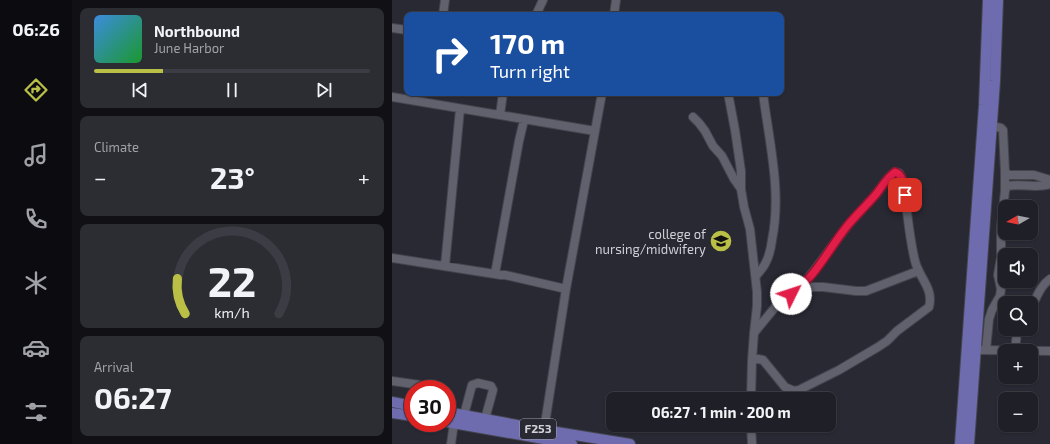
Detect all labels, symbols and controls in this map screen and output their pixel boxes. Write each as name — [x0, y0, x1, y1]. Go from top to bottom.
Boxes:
text: 06:26 — [12, 18, 60, 40]
text: Northbound — [154, 22, 240, 40]
text: 170 m — [490, 26, 565, 60]
icon: right — [424, 28, 476, 80]
text: June Harbor — [154, 40, 224, 56]
text: Turn right — [490, 60, 570, 82]
icon: directions — [22, 76, 50, 104]
icon: previous — [129, 79, 151, 101]
icon: pause — [221, 79, 243, 101]
icon: next — [313, 79, 335, 101]
text: Climate — [94, 139, 139, 155]
icon: music — [22, 141, 50, 169]
text: 23° — [210, 159, 255, 195]
text: − — [94, 164, 107, 190]
text: + — [358, 164, 370, 190]
pin — [888, 178, 922, 212]
icon: arrive — [894, 184, 916, 206]
north arrow — [998, 200, 1038, 240]
map controls — [998, 200, 1038, 432]
icon: phone — [22, 205, 50, 233]
place label: college of nursing/midwifery — [595, 226, 707, 257]
school or university icon: college of nursing/midwifery — [708, 228, 734, 254]
button: sound — [998, 248, 1038, 288]
text: 22 — [208, 255, 256, 305]
icon: climate — [22, 269, 50, 297]
position arrow — [770, 273, 812, 315]
button: search — [998, 296, 1038, 336]
text: km/h — [214, 304, 250, 321]
icon: car — [22, 334, 50, 362]
button: + — [998, 344, 1038, 384]
text: Arrival — [94, 359, 134, 375]
text: 06:27 — [94, 379, 172, 415]
speed limit sign: 30 — [404, 380, 456, 432]
button: − — [998, 392, 1038, 432]
icon: filters — [22, 398, 50, 426]
text: 06:27 · 1 min · 200 m — [651, 403, 791, 421]
road number: F253 — [520, 419, 556, 439]

